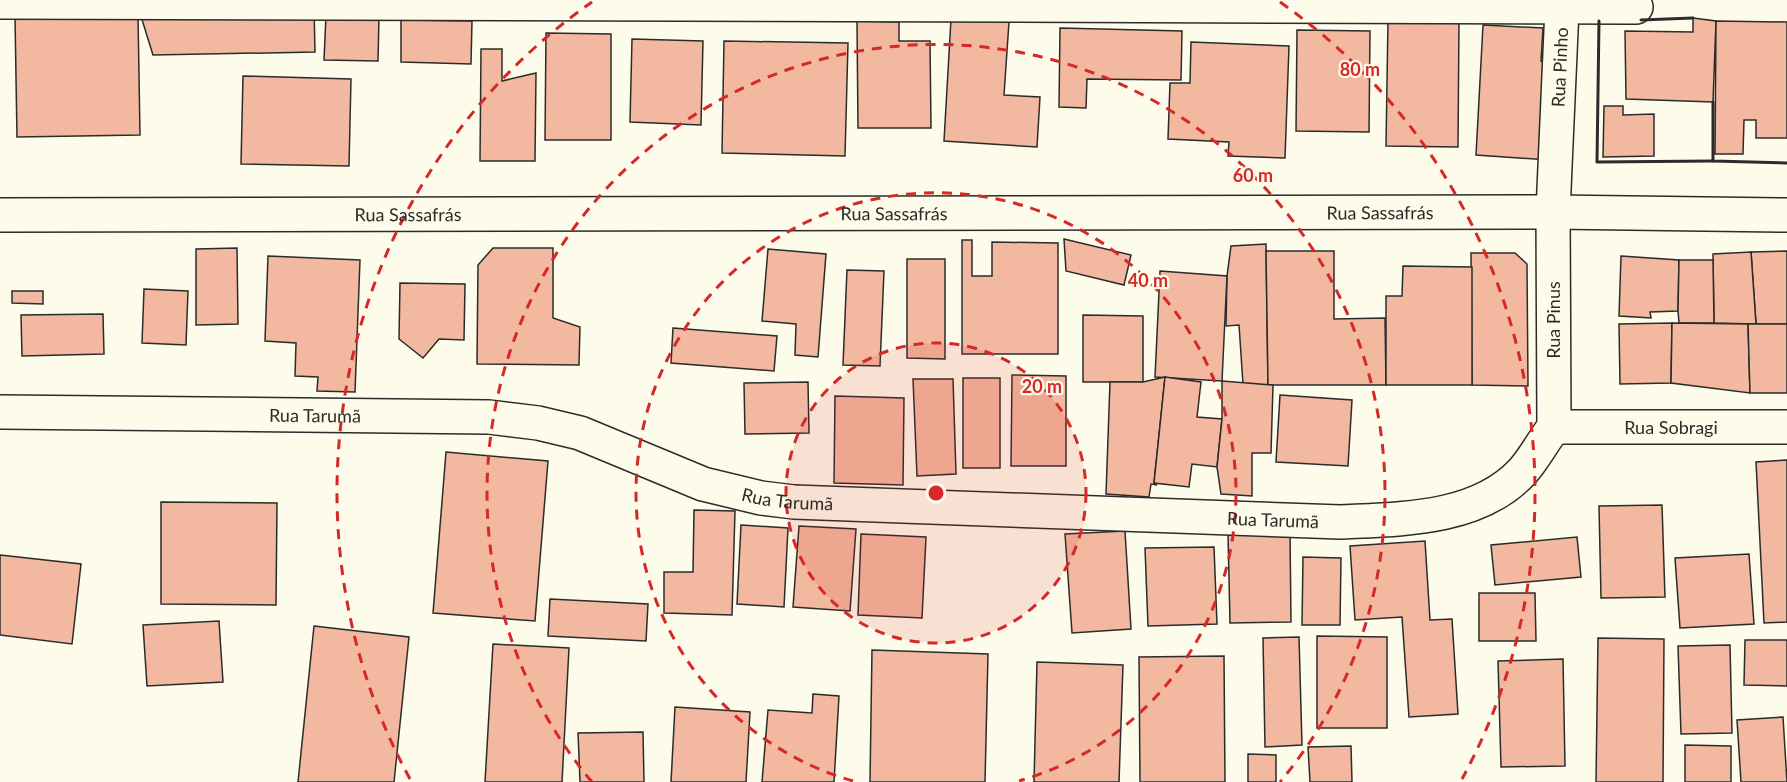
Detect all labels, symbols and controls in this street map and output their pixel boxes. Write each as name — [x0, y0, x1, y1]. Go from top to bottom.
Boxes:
street label: Rua Pinho — [1547, 27, 1572, 108]
text: 80 m — [1340, 58, 1380, 80]
text: 60 m — [1233, 164, 1273, 186]
street label: Rua Sassafrás — [1326, 201, 1434, 223]
street label: Rua Sassafrás — [840, 202, 948, 224]
street label: Rua Sassafrás — [354, 203, 462, 225]
text: 40 m — [1128, 269, 1168, 291]
street label: Rua Pinus — [1542, 281, 1564, 359]
text: 20 m — [1022, 375, 1062, 397]
street label: Rua Tarumã — [269, 404, 361, 427]
street label: Rua Sobragi — [1624, 416, 1718, 438]
street label: Rua Tarumã — [740, 483, 834, 514]
centre of rings — [926, 483, 946, 503]
street label: Rua Tarumã — [1227, 507, 1319, 532]

